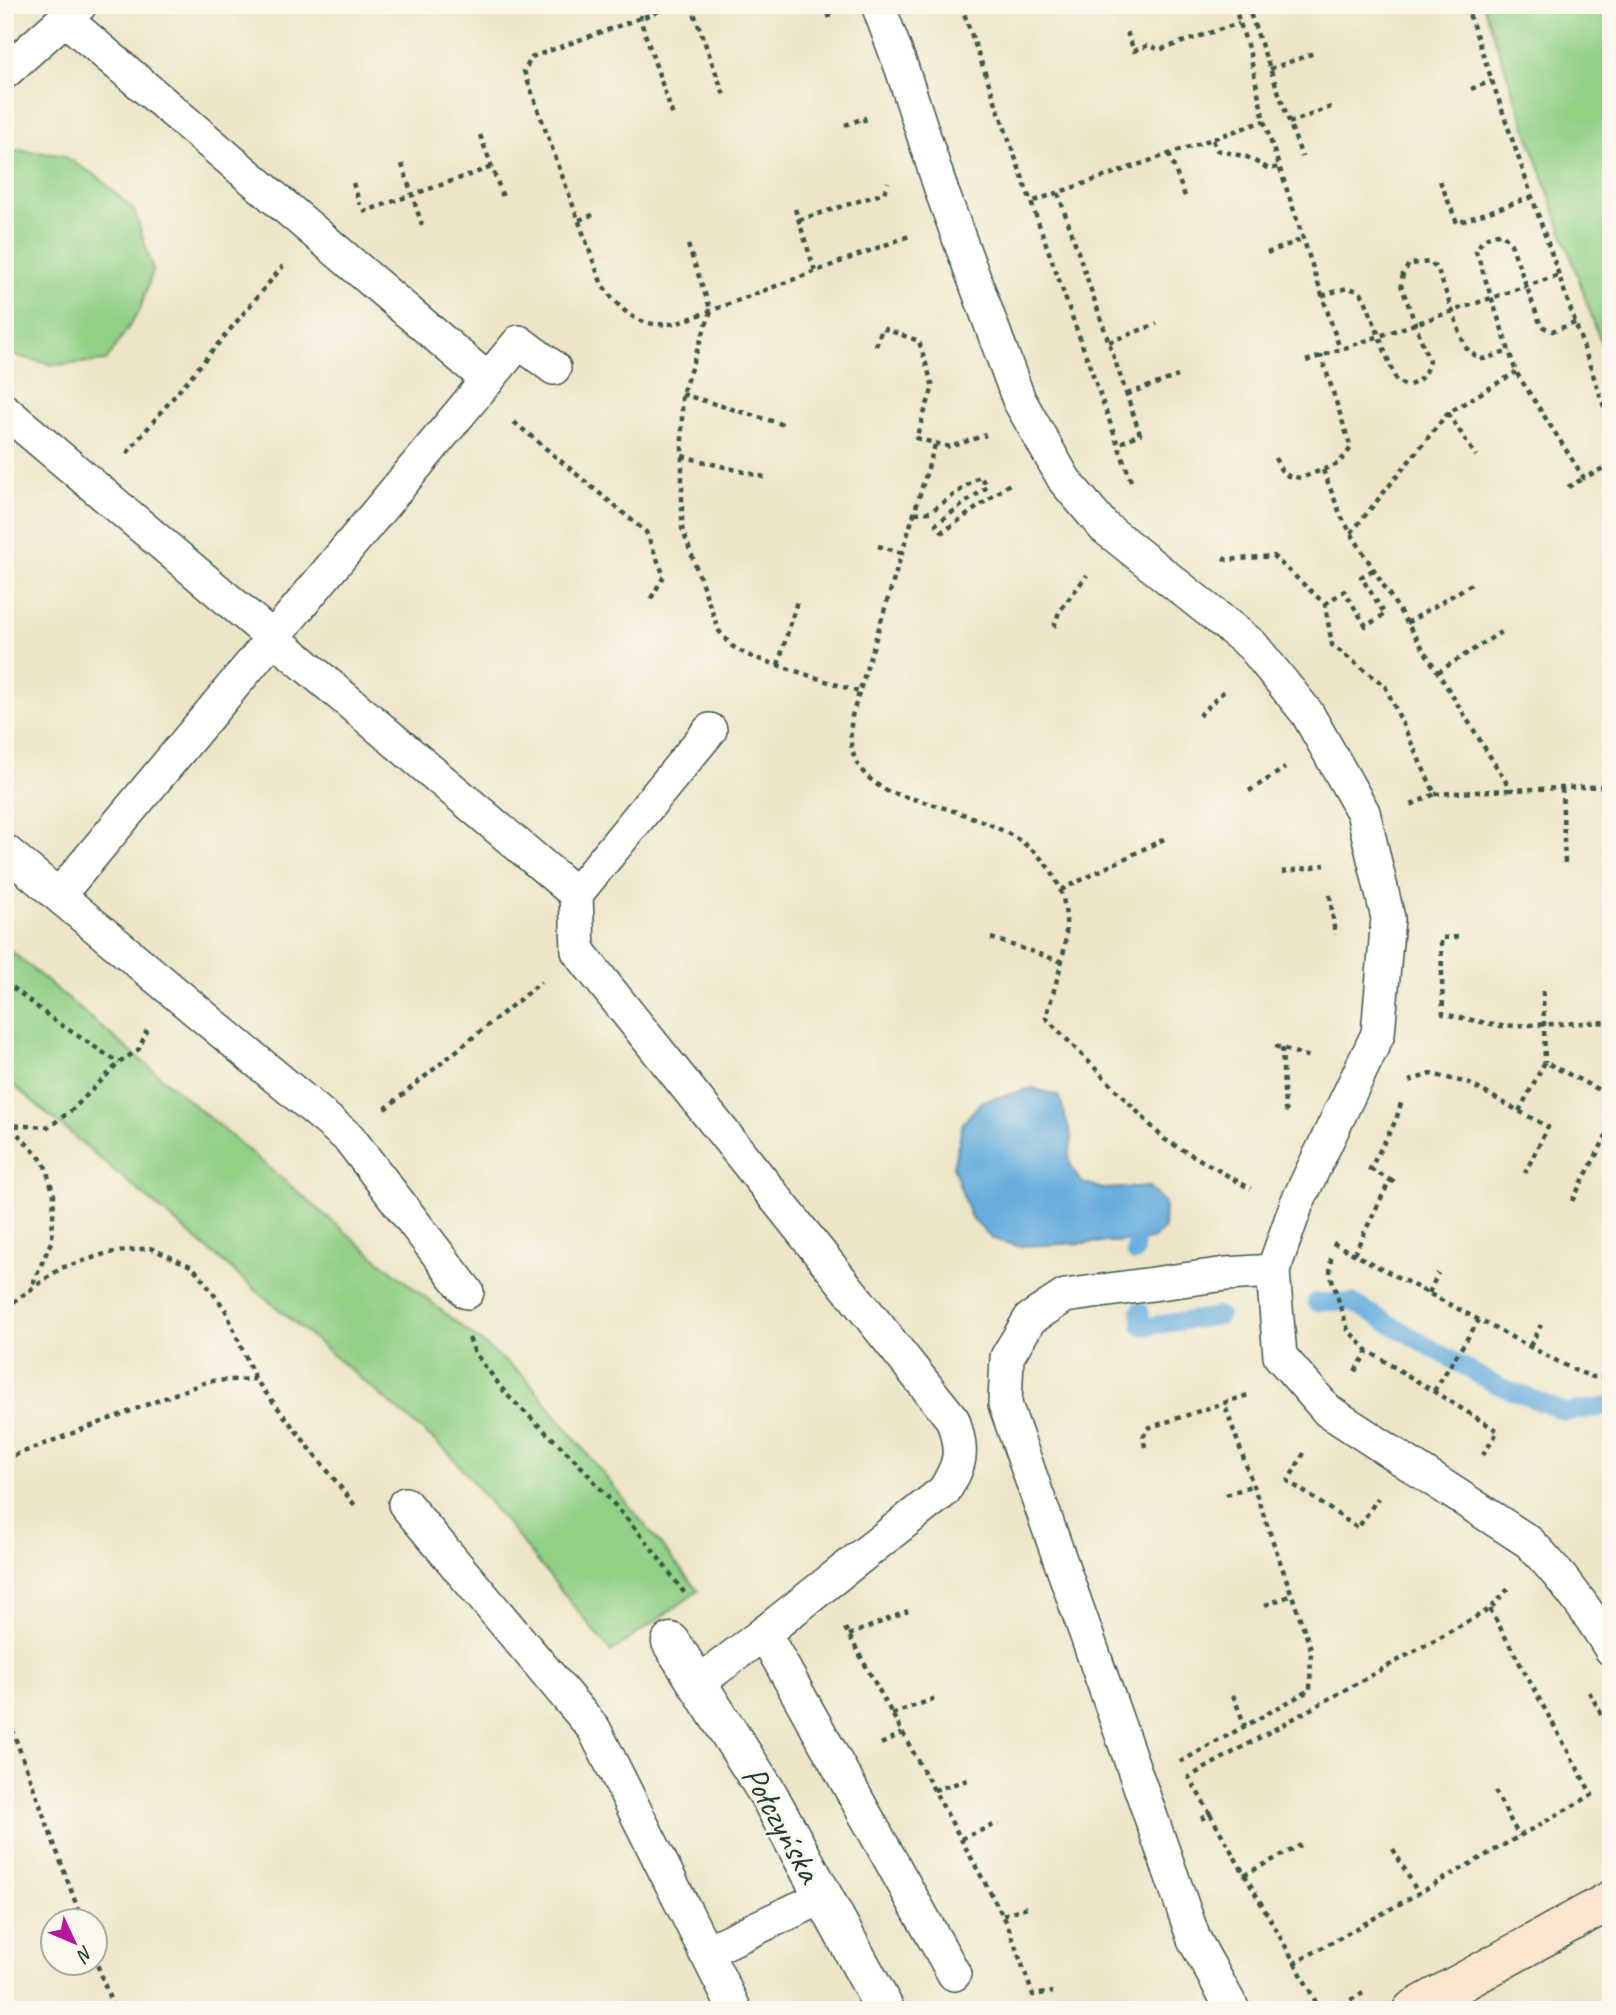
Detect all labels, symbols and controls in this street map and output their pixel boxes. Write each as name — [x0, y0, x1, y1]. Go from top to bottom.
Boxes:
street label: Połczyńska — [732, 1758, 834, 1893]
north arrow — [38, 1906, 108, 1976]
text: N — [71, 1941, 98, 1968]

